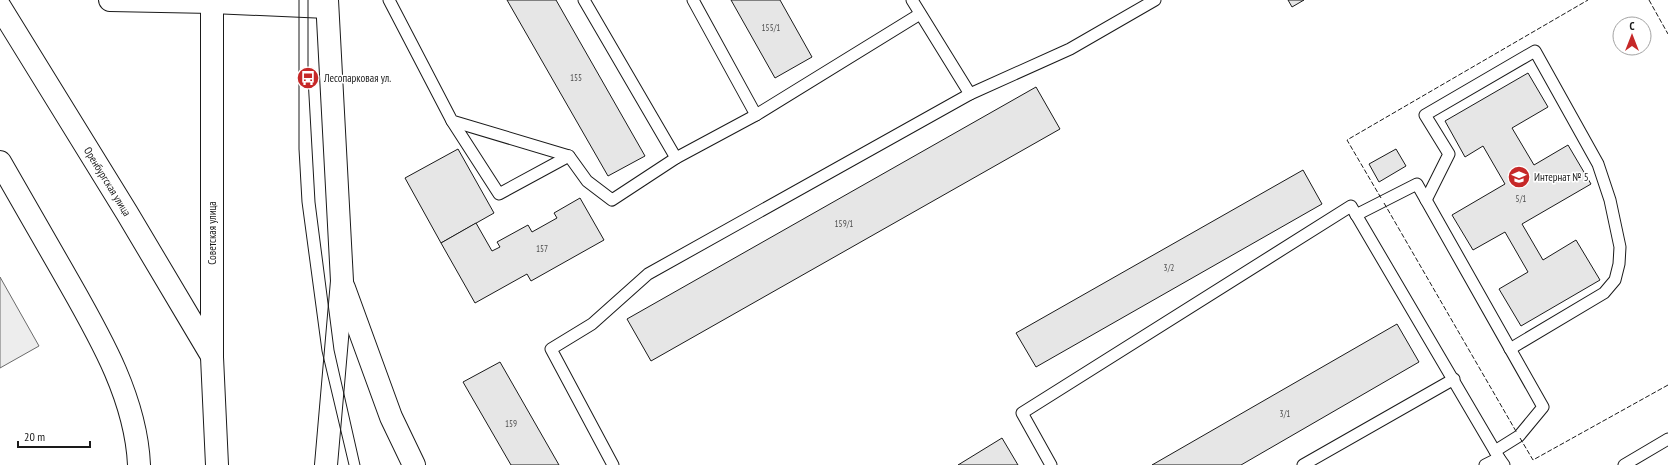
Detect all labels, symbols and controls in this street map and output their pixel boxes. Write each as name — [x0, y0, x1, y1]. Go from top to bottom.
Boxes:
north arrow — [1612, 16, 1652, 56]
text: С — [1629, 19, 1635, 33]
house number: 155/1 — [762, 22, 780, 33]
bus stop icon: Лесопарковая ул. — [295, 65, 321, 91]
place label: Лесопарковая ул. — [323, 71, 391, 85]
house number: 155 — [570, 72, 582, 83]
street label: Оренбургская улица — [81, 144, 134, 219]
school or university icon: Интернат № 5 — [1506, 164, 1532, 190]
place label: Интернат № 5 — [1534, 170, 1589, 184]
house number: 5/1 — [1516, 193, 1526, 204]
street label: Советская улица — [205, 201, 219, 265]
house number: 159/1 — [835, 218, 853, 229]
house number: 157 — [536, 243, 548, 254]
house number: 3/2 — [1164, 262, 1174, 273]
house number: 3/1 — [1280, 408, 1290, 419]
house number: 159 — [505, 418, 517, 429]
scale bar — [18, 423, 90, 449]
text: 20 m — [24, 429, 45, 444]

